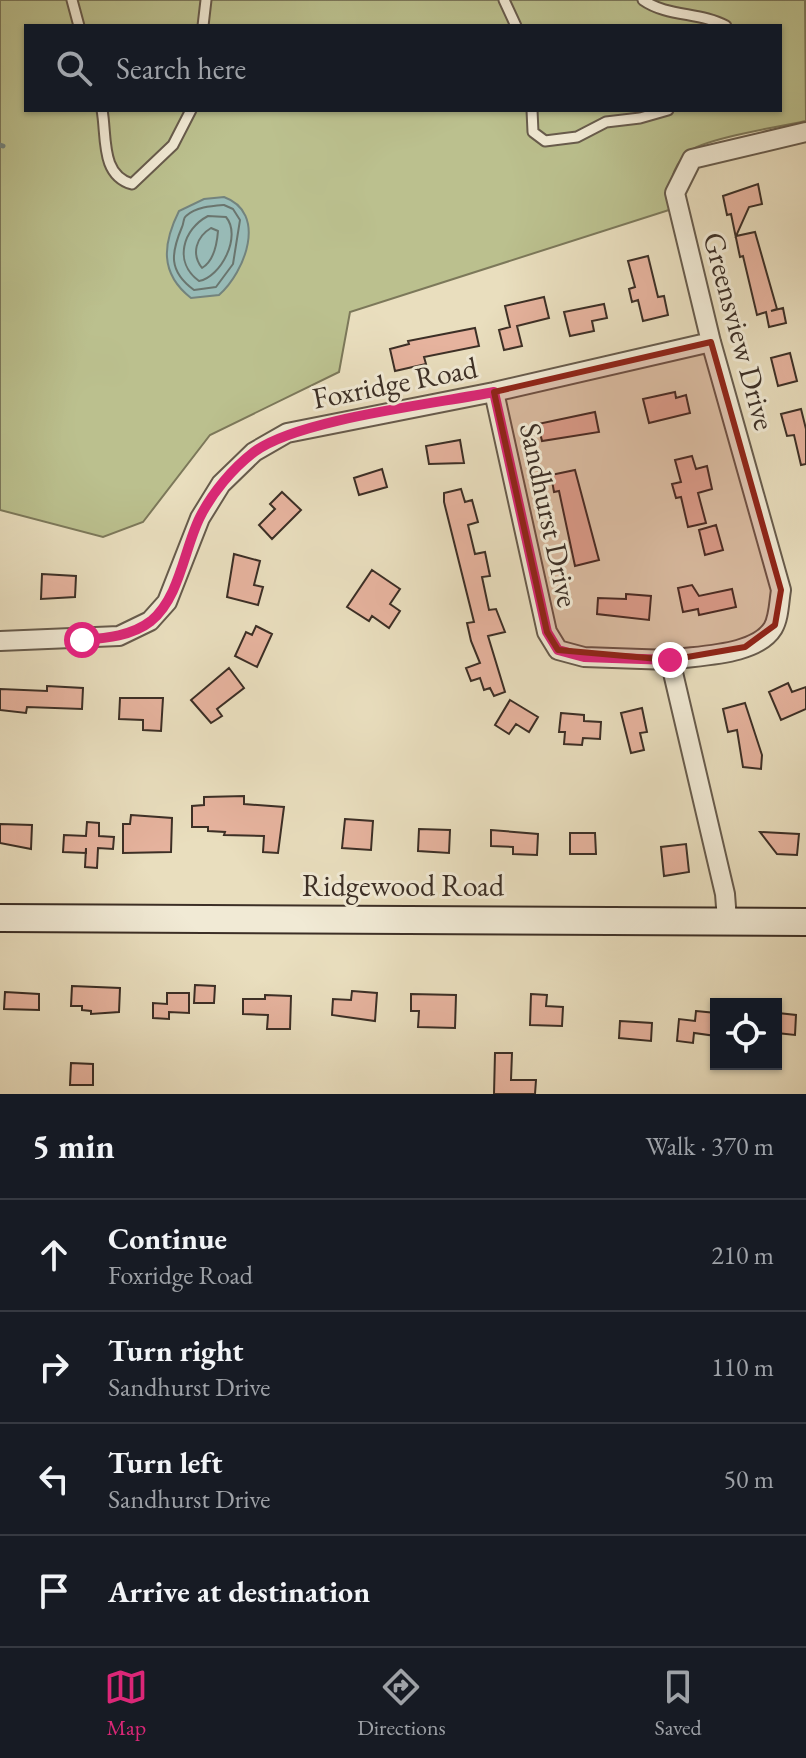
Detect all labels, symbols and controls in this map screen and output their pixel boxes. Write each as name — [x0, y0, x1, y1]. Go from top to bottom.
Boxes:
search box — [24, 24, 782, 112]
icon: search — [52, 46, 96, 90]
text: Search here — [116, 49, 246, 88]
street label: Greensview Drive — [694, 228, 785, 434]
street label: Foxridge Road — [309, 347, 482, 418]
street label: Sandhurst Drive — [511, 419, 588, 611]
route start — [64, 622, 100, 658]
route end — [652, 642, 688, 678]
street label: Ridgewood Road — [302, 866, 505, 905]
map controls — [710, 998, 782, 1070]
button: locate — [710, 998, 782, 1070]
text: 5 min — [32, 1124, 115, 1168]
text: Walk · 370 m — [646, 1129, 774, 1163]
text: Continue — [108, 1219, 227, 1258]
icon: ahead — [32, 1233, 76, 1277]
text: 210 m — [711, 1238, 774, 1272]
text: Foxridge Road — [108, 1258, 253, 1292]
text: Turn right — [108, 1331, 244, 1370]
icon: right — [32, 1345, 76, 1389]
text: 110 m — [711, 1350, 774, 1384]
text: Sandhurst Drive — [108, 1370, 270, 1404]
text: Turn left — [108, 1443, 222, 1482]
icon: left — [32, 1457, 76, 1501]
text: 50 m — [724, 1462, 774, 1496]
text: Sandhurst Drive — [108, 1482, 270, 1516]
icon: arrive — [32, 1569, 76, 1613]
text: Arrive at destination — [108, 1572, 370, 1611]
tab: Map — [104, 1665, 148, 1742]
tab: Directions — [357, 1665, 446, 1742]
tab: Saved — [654, 1665, 702, 1742]

